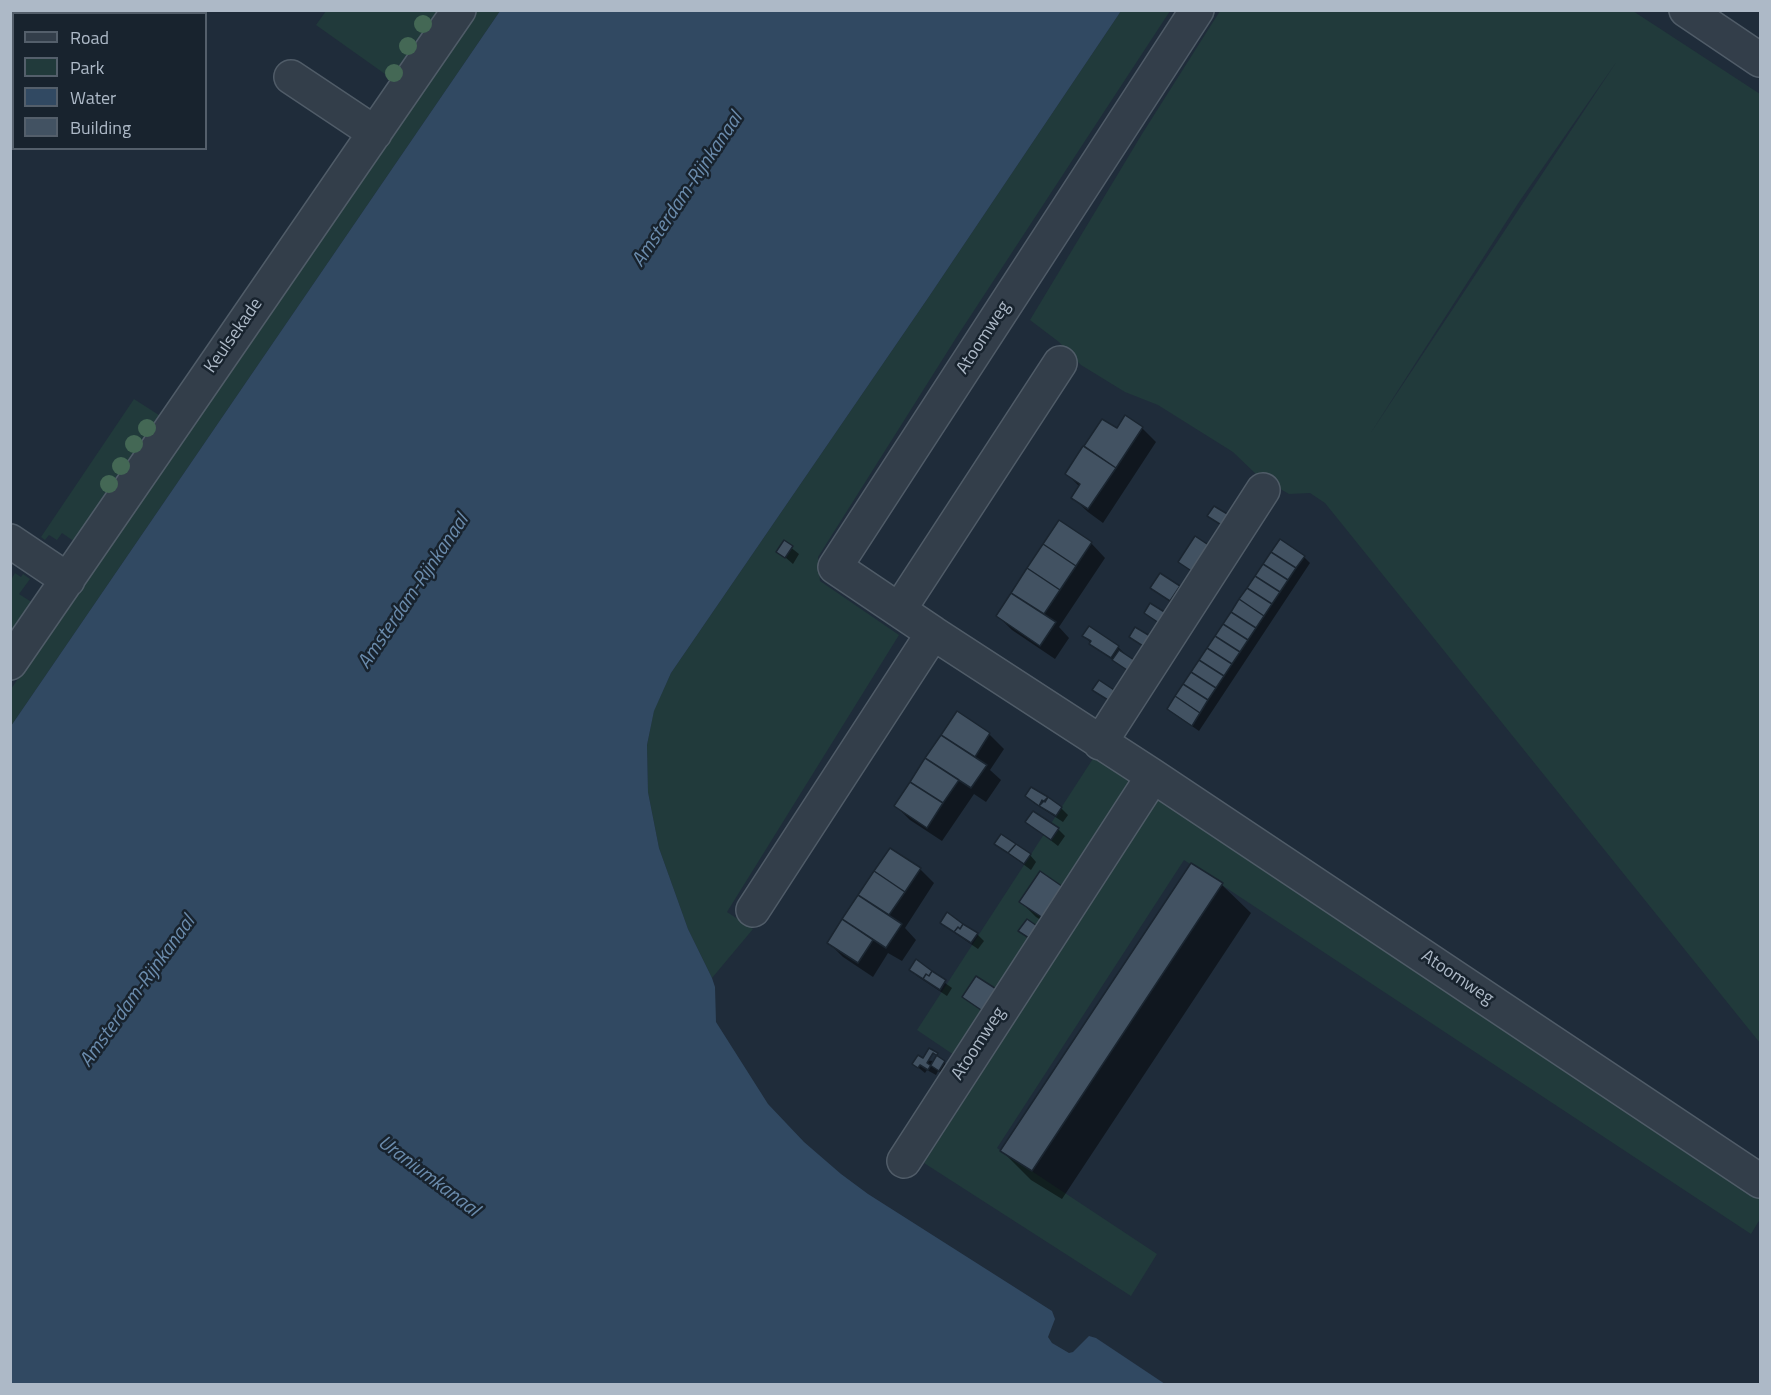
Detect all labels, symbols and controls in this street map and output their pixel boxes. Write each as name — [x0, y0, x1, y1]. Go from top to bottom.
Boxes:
legend — [12, 12, 207, 150]
text: Road — [70, 24, 109, 51]
text: Park — [70, 54, 104, 81]
text: Water — [70, 84, 116, 111]
water label: Amsterdam-Rijnkanaal — [627, 108, 749, 272]
text: Building — [70, 114, 131, 141]
street label: Keulsekade — [200, 294, 268, 378]
street label: Atoomweg — [952, 297, 1016, 379]
water label: Amsterdam-Rijnkanaal — [353, 510, 475, 674]
water label: Amsterdam-Rijnkanaal — [75, 912, 201, 1072]
street label: Atoomweg — [1417, 946, 1497, 1010]
street label: Atoomweg — [947, 1003, 1011, 1085]
water label: Uraniumkanaal — [373, 1131, 483, 1223]

